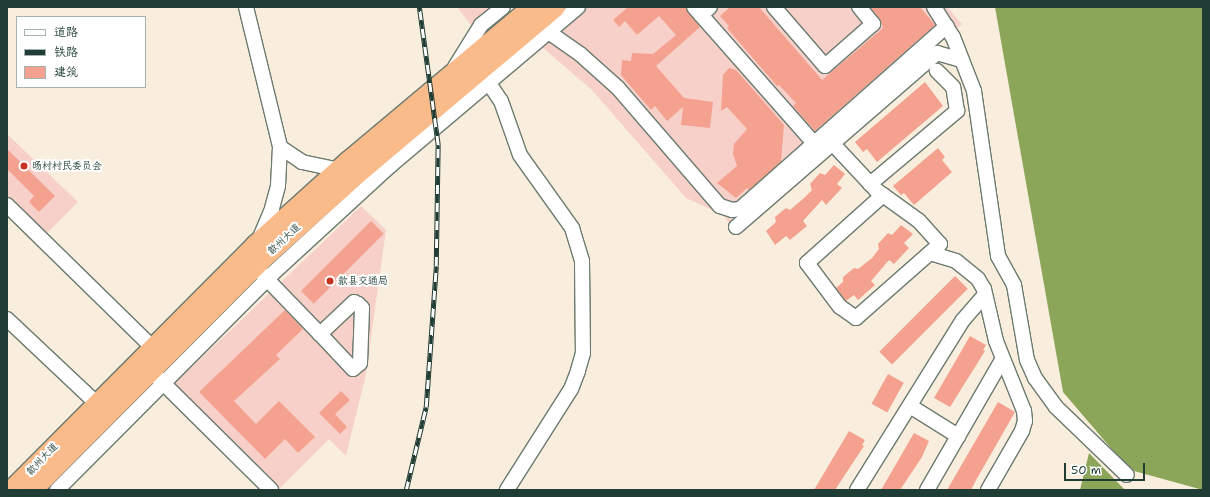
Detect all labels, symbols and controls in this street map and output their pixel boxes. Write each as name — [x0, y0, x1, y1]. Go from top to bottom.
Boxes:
legend — [16, 16, 146, 88]
text: 道路 — [54, 24, 78, 40]
text: 铁路 — [54, 44, 78, 60]
text: 建筑 — [54, 64, 78, 80]
place label: 旸村村民委员会 — [32, 160, 102, 172]
marker: 旸村村民委员会 — [19, 161, 29, 171]
street label: 歙州大道 — [265, 221, 303, 257]
place label: 歙县交通局 — [338, 275, 388, 287]
marker: 歙县交通局 — [325, 276, 335, 286]
street label: 歙州大道 — [24, 440, 60, 478]
scale bar — [1066, 455, 1147, 481]
text: 50 m — [1071, 462, 1101, 478]

